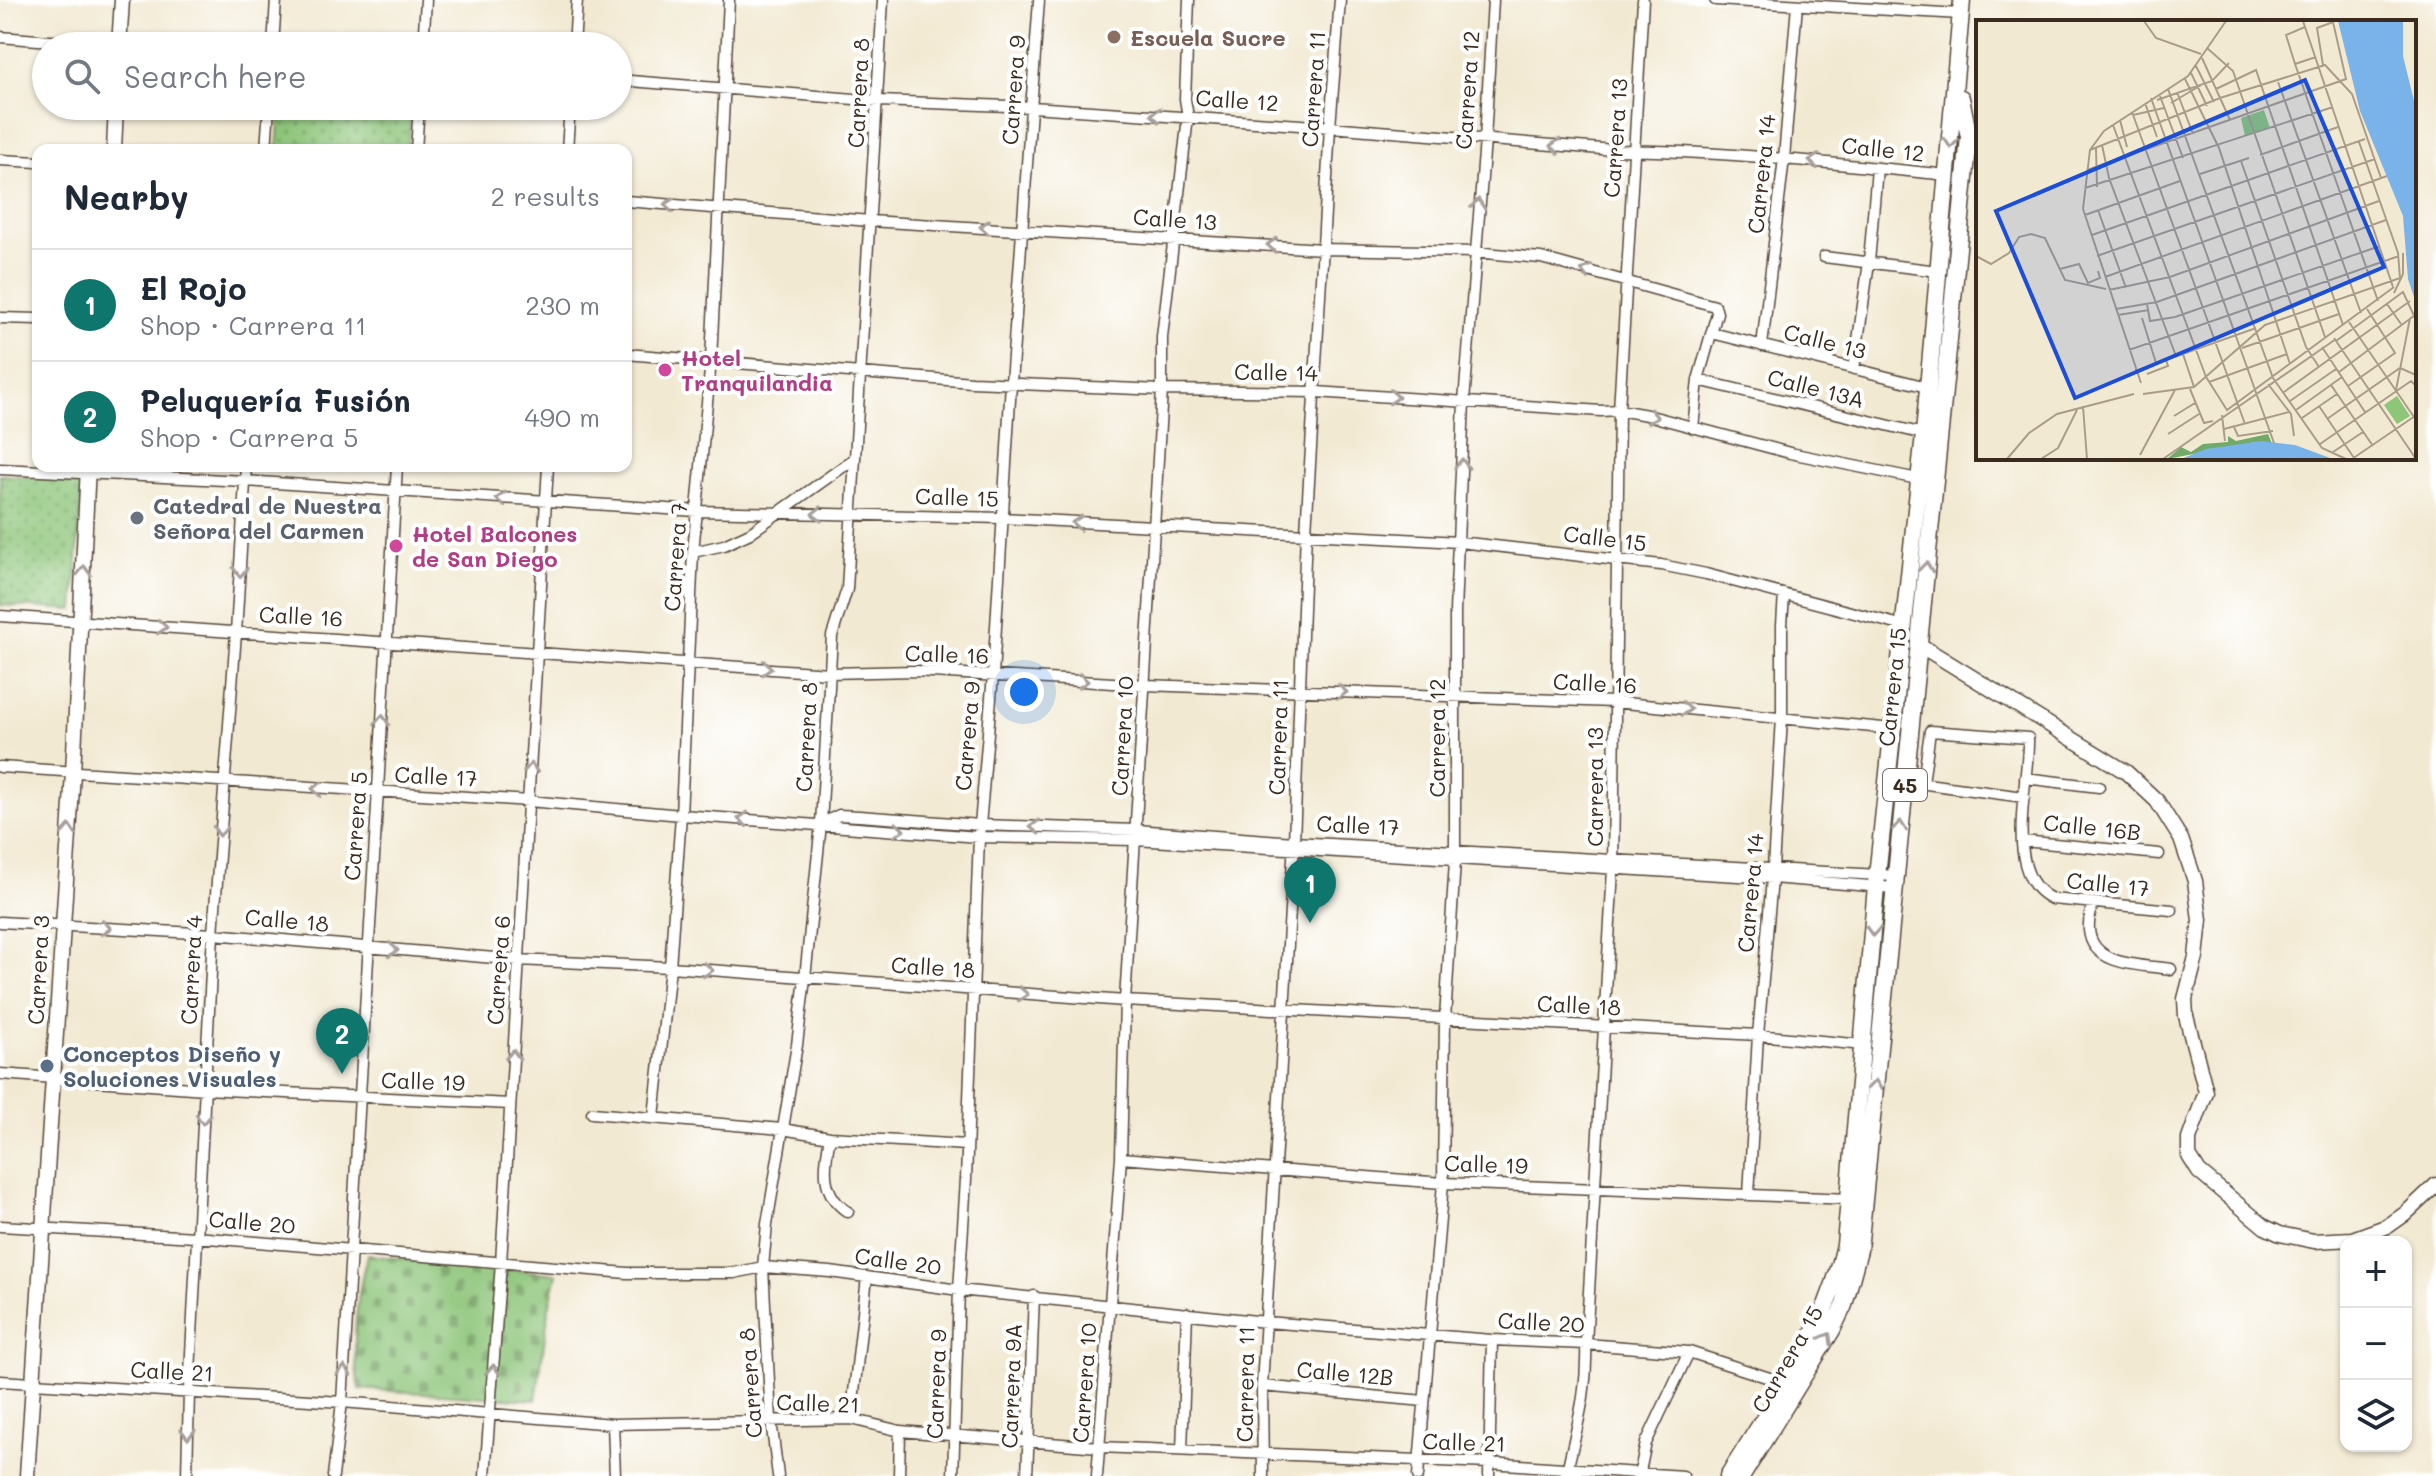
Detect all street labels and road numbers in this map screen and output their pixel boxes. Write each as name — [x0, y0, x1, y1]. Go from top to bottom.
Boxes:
street label: Carrera 11 — [1294, 30, 1332, 148]
street label: Carrera 12 — [1448, 30, 1486, 150]
street label: Carrera 9 — [995, 34, 1031, 146]
street label: Carrera 8 — [841, 37, 875, 149]
street label: Carrera 13 — [1596, 77, 1634, 199]
street label: Calle 12 — [1194, 83, 1280, 117]
street label: Carrera 14 — [1740, 113, 1782, 235]
street label: Calle 12 — [1840, 130, 1926, 168]
street label: Calle 13 — [1132, 202, 1218, 236]
street label: Calle 13 — [1781, 317, 1869, 365]
street label: Calle 14 — [1234, 357, 1318, 387]
street label: Calle 13A — [1764, 362, 1868, 414]
street label: Calle 15 — [915, 481, 999, 513]
street label: Carrera 7 — [657, 502, 693, 612]
street label: Calle 15 — [1562, 519, 1648, 557]
street label: Calle 16 — [258, 599, 344, 633]
street label: Carrera 15 — [1871, 626, 1913, 748]
street label: Calle 16 — [904, 638, 990, 670]
street label: Calle 16 — [1552, 666, 1638, 700]
street label: Carrera 10 — [1104, 675, 1140, 797]
street label: Carrera 11 — [1261, 678, 1295, 796]
street label: Carrera 12 — [1422, 679, 1451, 798]
street label: Carrera 9 — [948, 680, 986, 792]
street label: Carrera 8 — [789, 681, 823, 793]
street label: Carrera 13 — [1580, 727, 1609, 847]
street label: Calle 17 — [394, 759, 478, 793]
road number: 45 — [1883, 769, 1927, 801]
street label: Carrera 5 — [337, 770, 373, 882]
street label: Calle 16B — [2042, 807, 2142, 847]
street label: Calle 17 — [1316, 808, 1400, 842]
street label: Carrera 14 — [1730, 832, 1770, 954]
street label: Calle 17 — [2065, 865, 2151, 903]
street label: Calle 18 — [244, 902, 330, 938]
street label: Carrera 3 — [21, 914, 55, 1026]
street label: Carrera 4 — [174, 914, 208, 1026]
street label: Carrera 6 — [480, 914, 516, 1026]
street label: Calle 18 — [890, 950, 976, 984]
street label: Calle 18 — [1536, 988, 1622, 1022]
street label: Calle 19 — [381, 1065, 465, 1097]
street label: Calle 19 — [1444, 1148, 1528, 1180]
street label: Calle 20 — [207, 1204, 297, 1240]
street label: Calle 20 — [853, 1241, 943, 1281]
street label: Carrera 15 — [1745, 1300, 1829, 1418]
street label: Calle 20 — [1497, 1305, 1585, 1339]
street label: Carrera 10 — [1065, 1322, 1103, 1444]
street label: Carrera 9A — [994, 1323, 1028, 1449]
street label: Carrera 11 — [1229, 1325, 1261, 1443]
street label: Carrera 8 — [732, 1327, 768, 1439]
street label: Carrera 9 — [920, 1329, 952, 1439]
street label: Calle 21 — [130, 1354, 214, 1388]
street label: Calle 12B — [1295, 1354, 1395, 1392]
street label: Calle 21 — [776, 1387, 860, 1419]
street label: Calle 21 — [1422, 1426, 1506, 1458]

